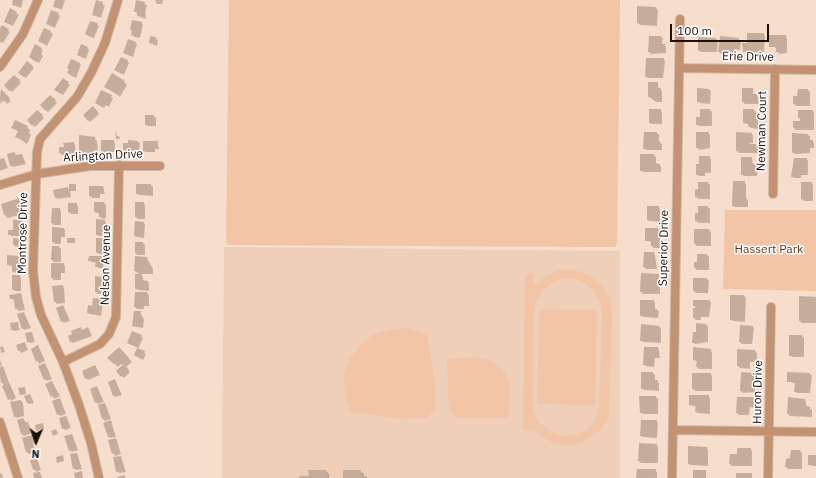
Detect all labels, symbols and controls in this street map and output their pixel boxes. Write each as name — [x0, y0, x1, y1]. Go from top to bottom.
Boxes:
scale bar — [672, 16, 771, 42]
text: 100 m — [677, 23, 712, 38]
street label: Erie Drive — [722, 49, 774, 65]
street label: Newman Court — [754, 91, 770, 171]
street label: Arlington Drive — [63, 147, 143, 165]
street label: Montrose Drive — [15, 192, 31, 274]
street label: Superior Drive — [656, 210, 672, 286]
street label: Nelson Avenue — [98, 225, 114, 305]
park label: Hassert Park — [735, 243, 803, 257]
street label: Huron Drive — [750, 360, 766, 424]
north arrow — [16, 422, 56, 462]
text: N — [31, 447, 40, 461]

